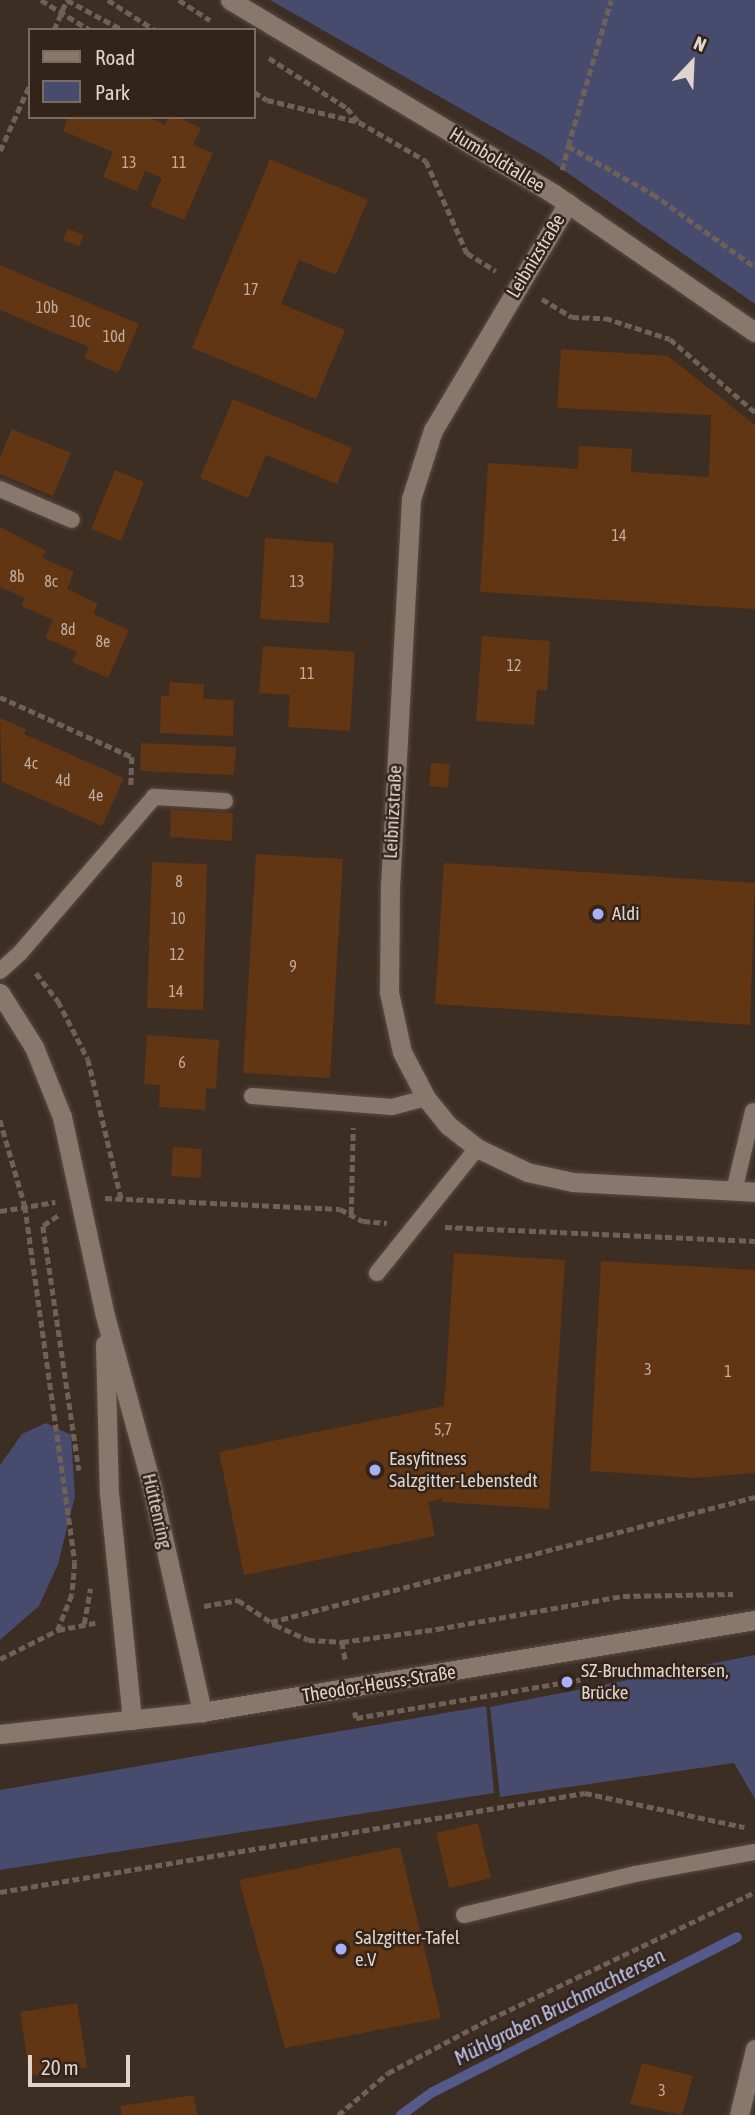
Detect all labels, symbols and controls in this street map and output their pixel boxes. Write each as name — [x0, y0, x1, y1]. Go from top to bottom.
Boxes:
legend — [28, 28, 256, 119]
north arrow — [657, 28, 727, 98]
text: N — [691, 31, 710, 56]
text: Road — [95, 45, 135, 69]
text: Park — [95, 80, 130, 104]
street label: Humboldtallee — [445, 123, 549, 197]
house number: 13 — [121, 152, 137, 172]
house number: 11 — [171, 152, 187, 172]
street label: Leibnizstraße — [502, 210, 570, 302]
house number: 17 — [243, 279, 259, 299]
house number: 10b — [36, 297, 58, 317]
house number: 10c — [70, 311, 90, 331]
house number: 10d — [103, 326, 125, 346]
house number: 14 — [611, 525, 627, 545]
house number: 8b — [9, 566, 25, 586]
house number: 8c — [44, 571, 58, 591]
house number: 13 — [289, 571, 305, 591]
house number: 8d — [60, 619, 76, 639]
house number: 8e — [96, 631, 110, 651]
house number: 12 — [506, 655, 522, 675]
house number: 11 — [299, 663, 315, 683]
house number: 4c — [24, 753, 38, 773]
street label: Leibnizstraße — [379, 765, 407, 859]
house number: 4d — [55, 770, 71, 790]
house number: 4e — [89, 785, 103, 805]
house number: 8 — [175, 871, 183, 891]
place label: Aldi — [612, 903, 640, 925]
marker: Aldi — [590, 906, 606, 922]
house number: 10 — [170, 908, 186, 928]
house number: 12 — [169, 944, 185, 964]
house number: 9 — [289, 956, 297, 976]
house number: 14 — [168, 981, 184, 1001]
house number: 6 — [178, 1052, 186, 1072]
house number: 3 — [644, 1359, 652, 1379]
house number: 1 — [724, 1361, 732, 1381]
house number: 5,7 — [434, 1419, 452, 1439]
place label: Easyfitness Salzgitter-Lebenstedt — [389, 1448, 538, 1492]
marker: Easyfitness Salzgitter-Lebenstedt — [367, 1462, 383, 1478]
street label: Hüttenring — [137, 1471, 177, 1551]
place label: SZ-Bruchmachtersen, Brücke — [581, 1660, 729, 1704]
street label: Theodor-Heuss-Straße — [301, 1661, 457, 1707]
marker: SZ-Bruchmachtersen, Brücke — [559, 1674, 575, 1690]
place label: Salzgitter-Tafel e.V — [355, 1927, 460, 1971]
marker: Salzgitter-Tafel e.V — [333, 1941, 349, 1957]
water label: Mühlgraben Bruchmachtersen — [449, 1942, 669, 2070]
scale bar — [32, 2042, 133, 2086]
text: 20 m — [41, 2055, 79, 2079]
house number: 3 — [658, 2080, 666, 2100]

